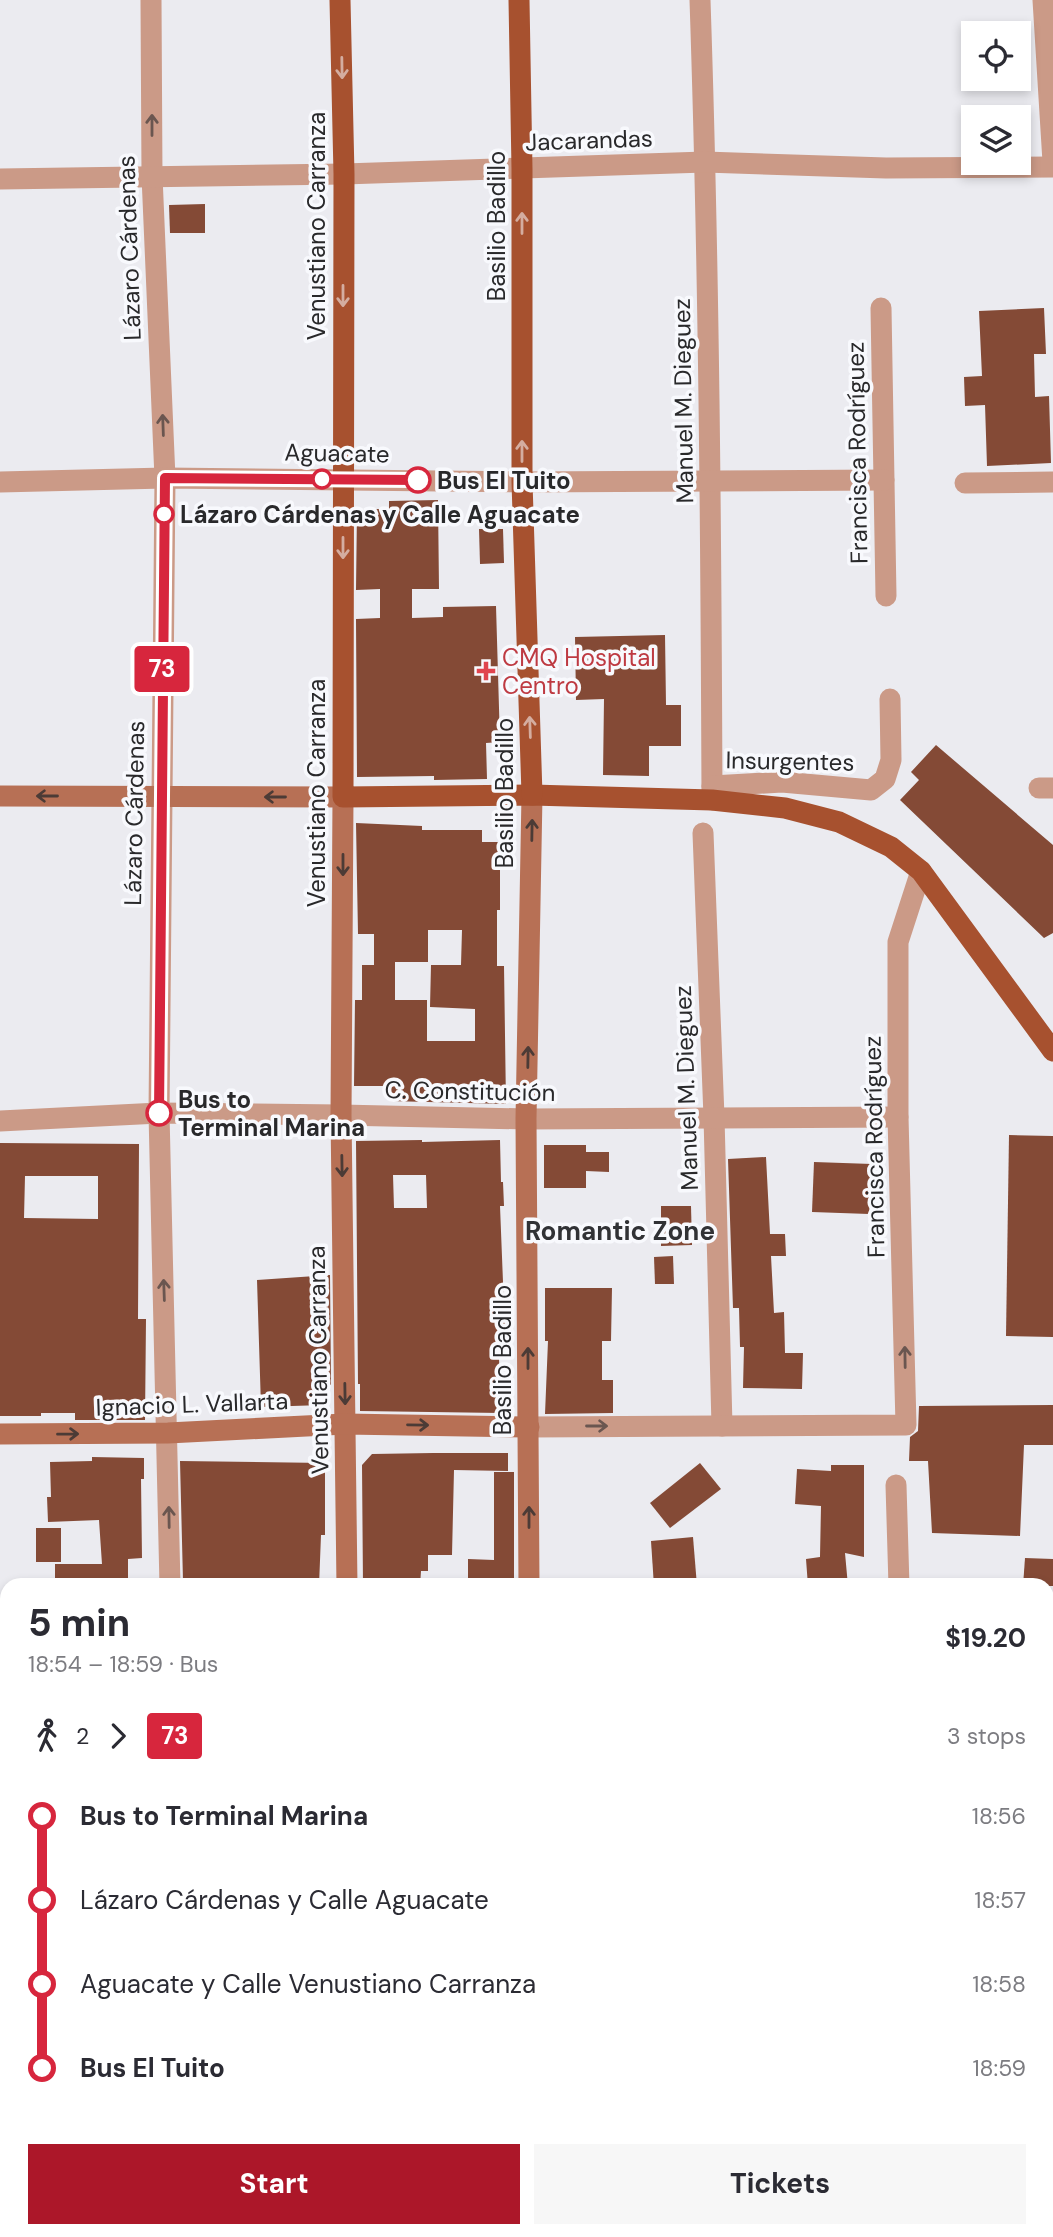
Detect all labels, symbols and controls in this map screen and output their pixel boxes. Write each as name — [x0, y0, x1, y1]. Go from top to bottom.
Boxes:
map controls — [961, 21, 1031, 175]
button: locate — [961, 21, 1031, 91]
one-way arrow — [335, 56, 348, 79]
button: layers — [961, 105, 1031, 175]
street label: Venustiano Carranza — [301, 112, 332, 340]
one-way arrow — [145, 113, 159, 136]
street label: Jacarandas — [525, 122, 653, 158]
street label: Basilio Badillo — [481, 151, 512, 301]
street label: Lázaro Cárdenas — [110, 155, 148, 341]
one-way arrow — [515, 212, 529, 235]
one-way arrow — [336, 284, 350, 307]
street label: Manuel M. Dieguez — [666, 298, 700, 504]
street label: Francisca Rodríguez — [840, 342, 874, 564]
one-way arrow — [156, 414, 169, 437]
street label: Aguacate — [284, 437, 390, 469]
one-way arrow — [515, 439, 529, 462]
place label: Bus El Tuito — [437, 465, 571, 496]
marker: Bus El Tuito — [405, 467, 431, 493]
unlabelled marker — [312, 469, 332, 489]
place label: Lázaro Cárdenas y Calle Aguacate — [180, 499, 580, 530]
marker: Lázaro Cárdenas y Calle Aguacate — [154, 504, 174, 524]
one-way arrow — [336, 536, 350, 559]
place label: CMQ Hospital Centro — [502, 642, 656, 701]
line badge: 73 — [130, 646, 194, 692]
text: 73 — [148, 653, 176, 684]
marker: CMQ Hospital Centro — [476, 661, 496, 681]
street label: Venustiano Carranza — [301, 679, 332, 907]
one-way arrow — [523, 716, 537, 739]
street label: Basilio Badillo — [489, 718, 520, 868]
street label: Lázaro Cárdenas — [117, 720, 151, 906]
street label: Insurgentes — [725, 744, 855, 778]
one-way arrow — [36, 789, 59, 803]
one-way arrow — [264, 790, 287, 804]
one-way arrow — [525, 819, 538, 842]
one-way arrow — [336, 853, 350, 876]
street label: Manuel M. Dieguez — [667, 985, 705, 1191]
street label: Francisca Rodríguez — [857, 1036, 891, 1258]
one-way arrow — [521, 1046, 534, 1069]
street label: C. Constitución — [384, 1074, 556, 1108]
place label: Bus to Terminal Marina — [178, 1084, 365, 1143]
marker: Bus to Terminal Marina — [146, 1100, 172, 1126]
one-way arrow — [335, 1154, 349, 1177]
district label: Romantic Zone — [525, 1214, 715, 1248]
street label: Venustiano Carranza — [301, 1245, 335, 1475]
one-way arrow — [157, 1279, 170, 1302]
street label: Basilio Badillo — [487, 1285, 518, 1435]
one-way arrow — [898, 1345, 911, 1368]
one-way arrow — [521, 1347, 535, 1370]
one-way arrow — [338, 1382, 352, 1405]
street label: Ignacio L. Vallarta — [95, 1385, 289, 1423]
one-way arrow — [406, 1418, 429, 1432]
one-way arrow — [585, 1419, 608, 1433]
one-way arrow — [56, 1427, 79, 1441]
one-way arrow — [162, 1506, 176, 1529]
one-way arrow — [522, 1506, 536, 1529]
text: 5 min — [28, 1598, 130, 1648]
text: $19.20 — [945, 1621, 1026, 1655]
text: 18:54 – 18:59 · Bus — [28, 1649, 218, 1679]
icon: walk — [28, 1717, 66, 1755]
icon: forward — [99, 1717, 137, 1755]
text: 73 — [161, 1720, 188, 1751]
text: 2 — [76, 1721, 89, 1751]
text: 3 stops — [947, 1721, 1026, 1751]
text: Bus to Terminal Marina — [80, 1799, 368, 1833]
text: 18:56 — [972, 1801, 1026, 1831]
text: Lázaro Cárdenas y Calle Aguacate — [80, 1883, 489, 1917]
text: 18:57 — [974, 1885, 1026, 1915]
text: Aguacate y Calle Venustiano Carranza — [80, 1967, 536, 2001]
text: 18:58 — [972, 1969, 1026, 1999]
text: Bus El Tuito — [80, 2051, 225, 2085]
text: 18:59 — [972, 2053, 1026, 2083]
button: Start — [28, 2144, 520, 2224]
button: Tickets — [534, 2144, 1026, 2224]

